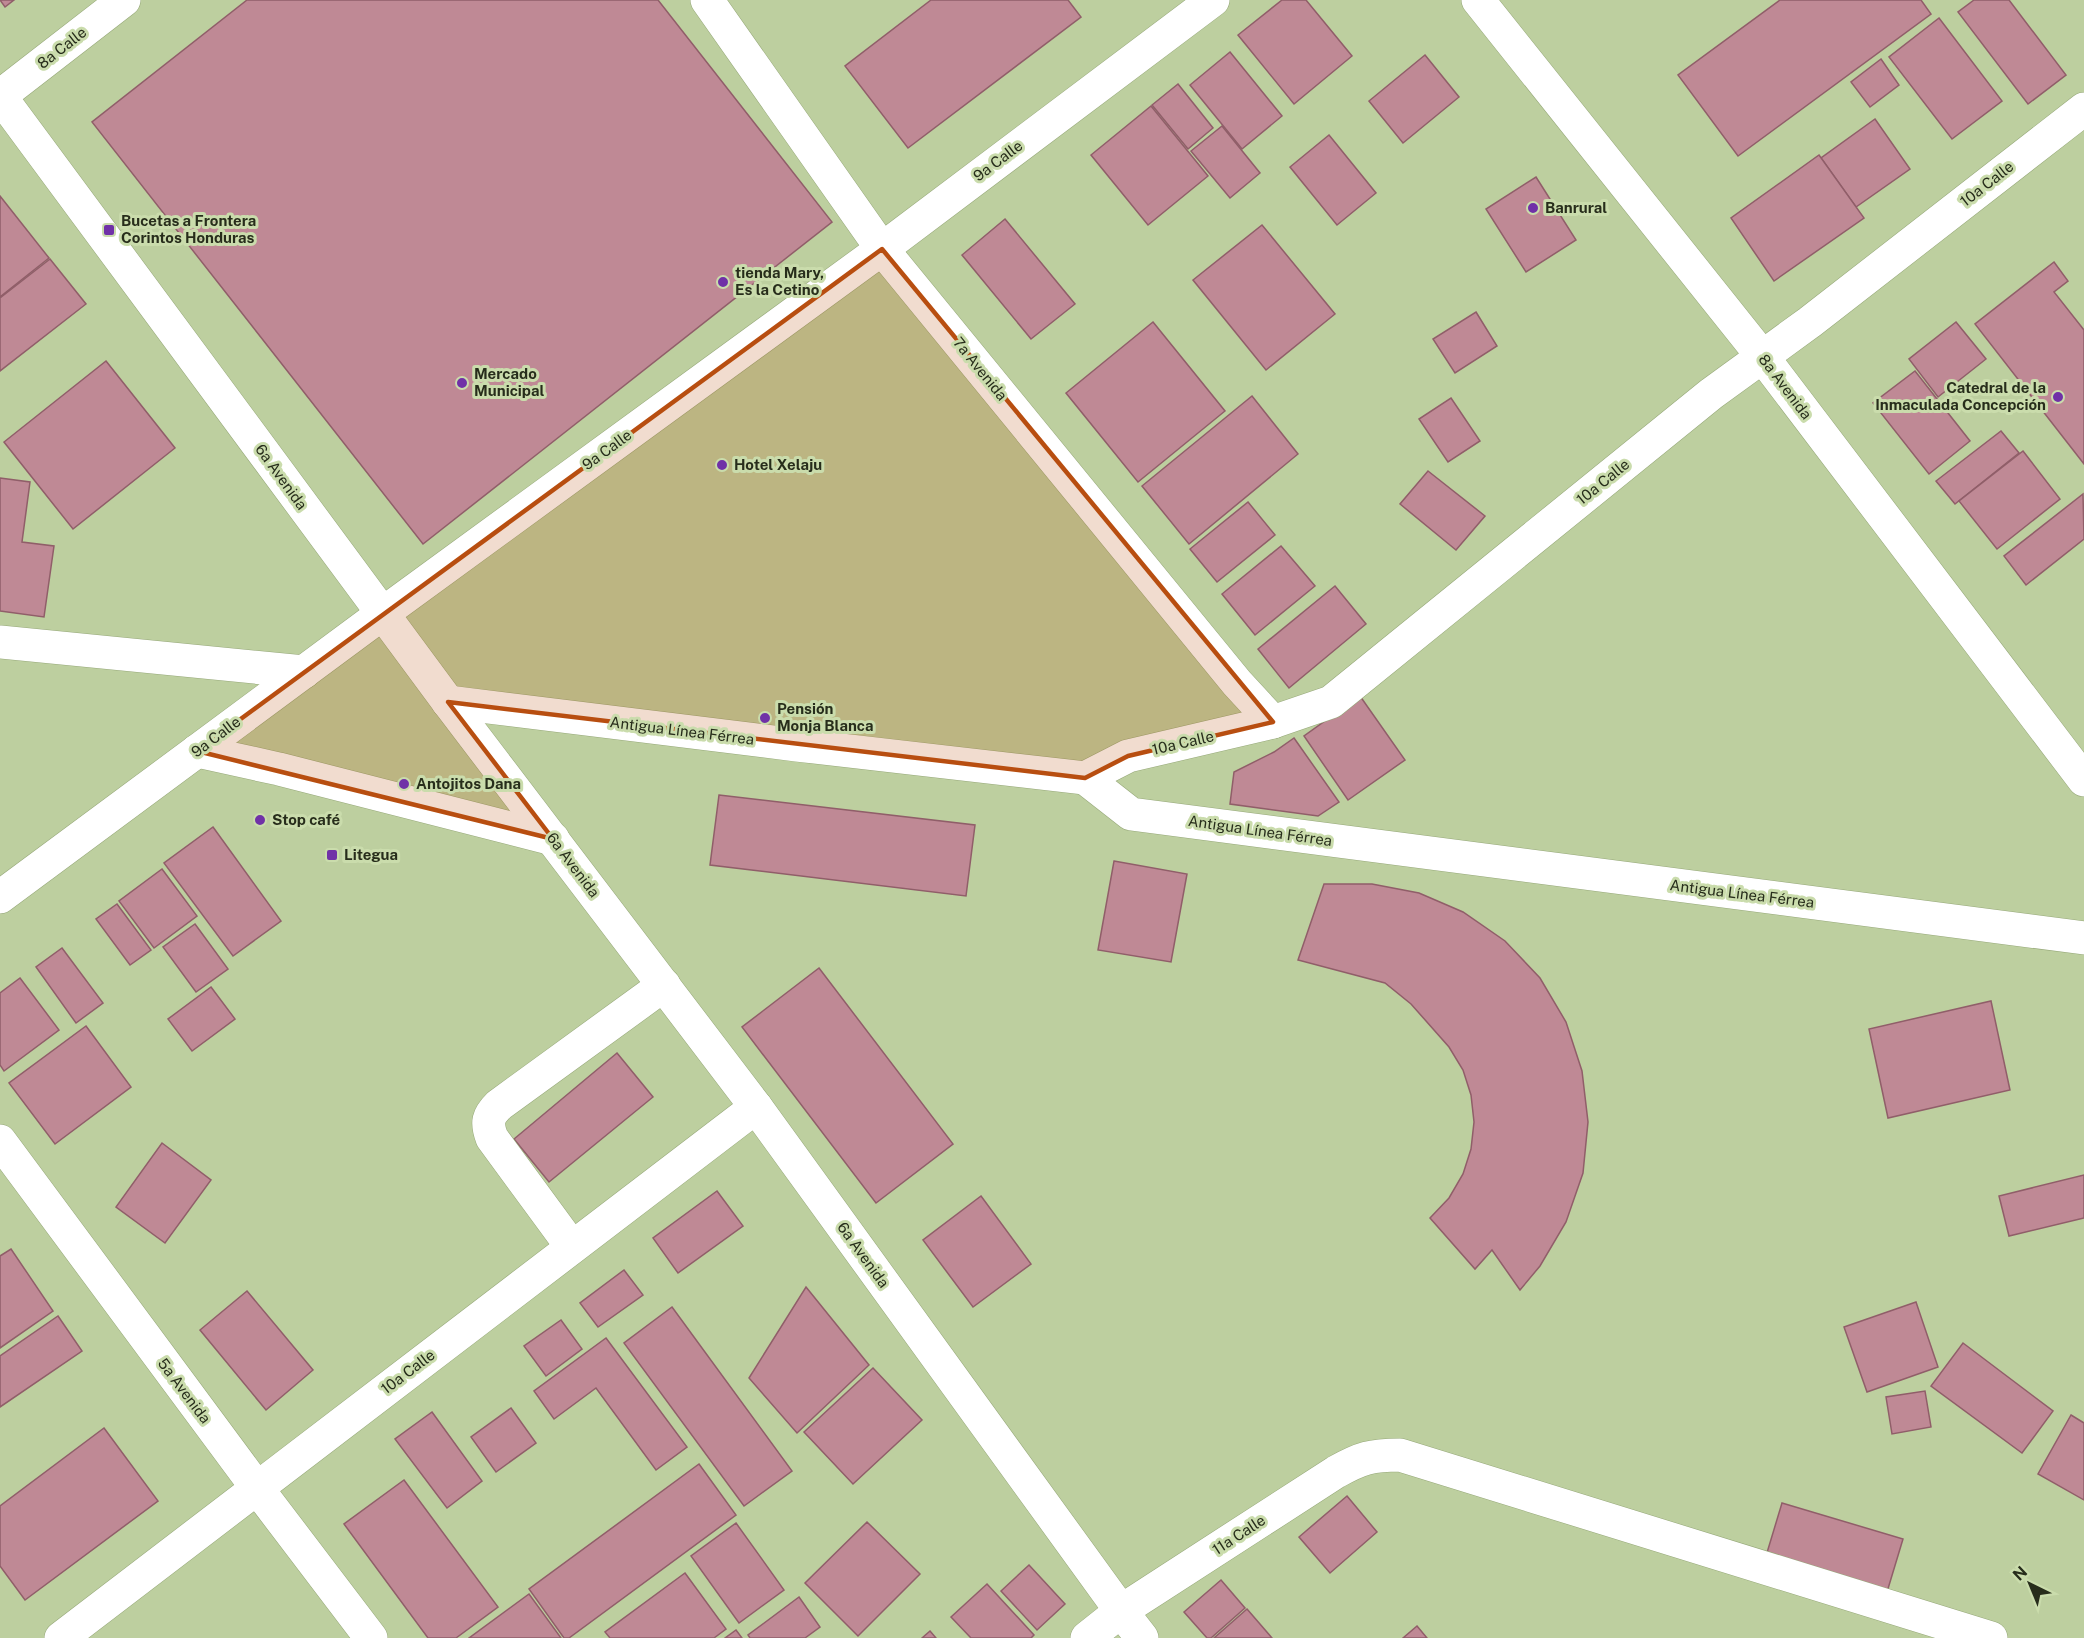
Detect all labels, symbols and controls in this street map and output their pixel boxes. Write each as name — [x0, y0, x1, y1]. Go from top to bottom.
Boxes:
street label: 8a Calle — [34, 23, 89, 72]
street label: 9a Calle — [970, 137, 1026, 184]
street label: 10a Calle — [1957, 158, 2017, 210]
place label: Banrural — [1545, 199, 1607, 216]
marker: Banrural — [1526, 201, 1540, 215]
place label: Bucetas a Frontera Corintos Honduras — [121, 212, 256, 246]
marker: Bucetas a Frontera Corintos Honduras — [102, 223, 116, 237]
place label: tienda Mary, Es la Cetino — [735, 264, 824, 298]
marker: tienda Mary, Es la Cetino — [716, 275, 730, 289]
street label: 7a Avenida — [950, 334, 1011, 404]
street label: 8a Avenida — [1755, 351, 1815, 423]
place label: Mercado Municipal — [474, 365, 544, 399]
marker: Mercado Municipal — [455, 376, 469, 390]
place label: Catedral de la Inmaculada Concepción — [1875, 379, 2046, 413]
marker: Catedral de la Inmaculada Concepción — [2051, 390, 2065, 404]
street label: 9a Calle — [579, 426, 635, 473]
street label: 6a Avenida — [252, 441, 311, 513]
street label: 10a Calle — [1573, 455, 1632, 508]
place label: Hotel Xelaju — [734, 456, 822, 473]
marker: Hotel Xelaju — [715, 458, 729, 472]
place label: Pensión Monja Blanca — [777, 700, 873, 734]
marker: Pensión Monja Blanca — [758, 711, 772, 725]
street label: 9a Calle — [188, 713, 244, 760]
street label: Antigua Línea Férrea — [609, 713, 755, 748]
street label: 10a Calle — [1150, 727, 1215, 758]
place label: Antojitos Dana — [416, 775, 521, 792]
marker: Antojitos Dana — [397, 777, 411, 791]
place label: Stop café — [272, 811, 340, 828]
street label: Antigua Línea Férrea — [1187, 812, 1333, 849]
marker: Stop café — [253, 813, 267, 827]
street label: 6a Avenida — [544, 829, 603, 900]
place label: Litegua — [344, 846, 398, 863]
marker: Litegua — [325, 848, 339, 862]
street label: Antigua Línea Férrea — [1669, 876, 1815, 911]
street label: 6a Avenida — [834, 1219, 893, 1291]
street label: 10a Calle — [378, 1346, 438, 1397]
street label: 5a Avenida — [154, 1355, 214, 1426]
street label: 11a Calle — [1209, 1511, 1268, 1558]
north arrow — [2000, 1554, 2060, 1614]
text: N — [2009, 1562, 2031, 1585]

